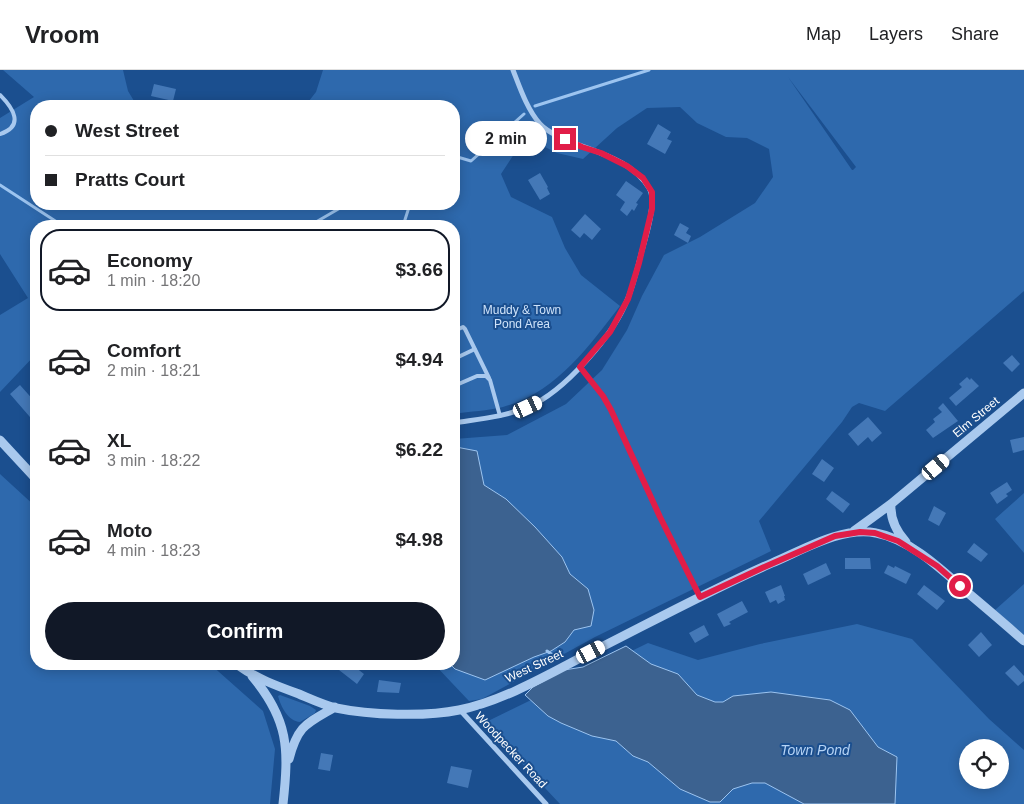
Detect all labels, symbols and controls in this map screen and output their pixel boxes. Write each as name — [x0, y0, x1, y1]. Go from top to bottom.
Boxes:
text: Vroom — [25, 21, 100, 48]
text: Map — [806, 24, 841, 44]
text: Layers — [869, 24, 923, 44]
text: Share — [951, 24, 999, 44]
text: West Street — [75, 120, 179, 141]
callout: 2 min — [465, 122, 548, 156]
route end — [554, 128, 576, 150]
text: 2 min — [485, 130, 527, 147]
text: Pratts Court — [75, 169, 185, 190]
icon: car — [47, 248, 92, 293]
text: Economy — [107, 250, 193, 271]
text: $3.66 — [395, 259, 443, 280]
text: 1 min · 18:20 — [107, 272, 200, 289]
park label: Muddy & Town Pond Area — [483, 303, 561, 331]
icon: car — [47, 338, 92, 383]
text: Comfort — [107, 340, 181, 361]
text: $4.94 — [395, 349, 443, 370]
text: 2 min · 18:21 — [107, 362, 200, 379]
street label: Elm Street — [950, 393, 1002, 440]
car — [511, 394, 544, 420]
icon: car — [47, 428, 92, 473]
text: XL — [107, 430, 131, 451]
text: $6.22 — [395, 439, 443, 460]
text: 3 min · 18:22 — [107, 452, 200, 469]
car — [919, 452, 952, 482]
icon: car — [47, 518, 92, 563]
text: Moto — [107, 520, 152, 541]
text: $4.98 — [395, 529, 443, 550]
text: 4 min · 18:23 — [107, 542, 200, 559]
route start — [949, 575, 971, 597]
button: Confirm — [45, 602, 445, 660]
car — [574, 639, 607, 665]
street label: West Street — [503, 646, 566, 686]
street label: Woodpecker Road — [472, 709, 550, 791]
map controls — [959, 739, 1009, 789]
button: locate — [959, 739, 1009, 789]
water label: Town Pond — [780, 742, 851, 758]

